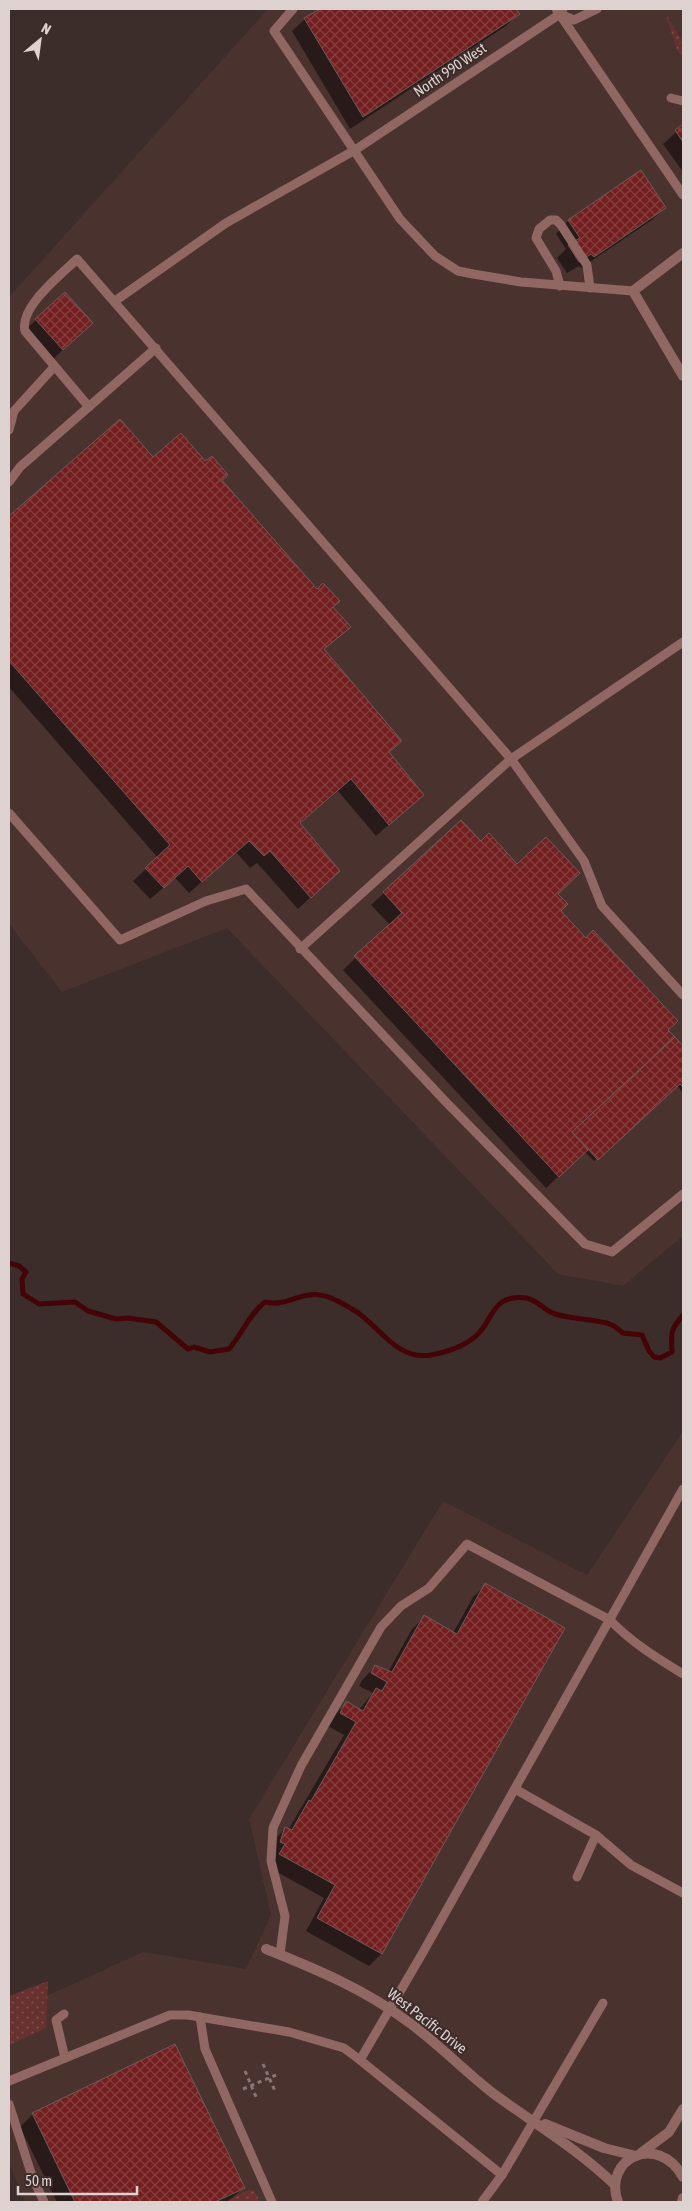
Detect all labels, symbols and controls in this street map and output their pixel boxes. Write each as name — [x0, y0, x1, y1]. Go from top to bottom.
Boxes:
north arrow — [15, 15, 65, 65]
text: N — [39, 20, 54, 38]
street label: North 990 West — [410, 39, 489, 100]
street label: West Pacific Drive — [384, 1984, 471, 2057]
scale bar — [18, 2164, 136, 2196]
text: 50 m — [25, 2172, 52, 2189]

